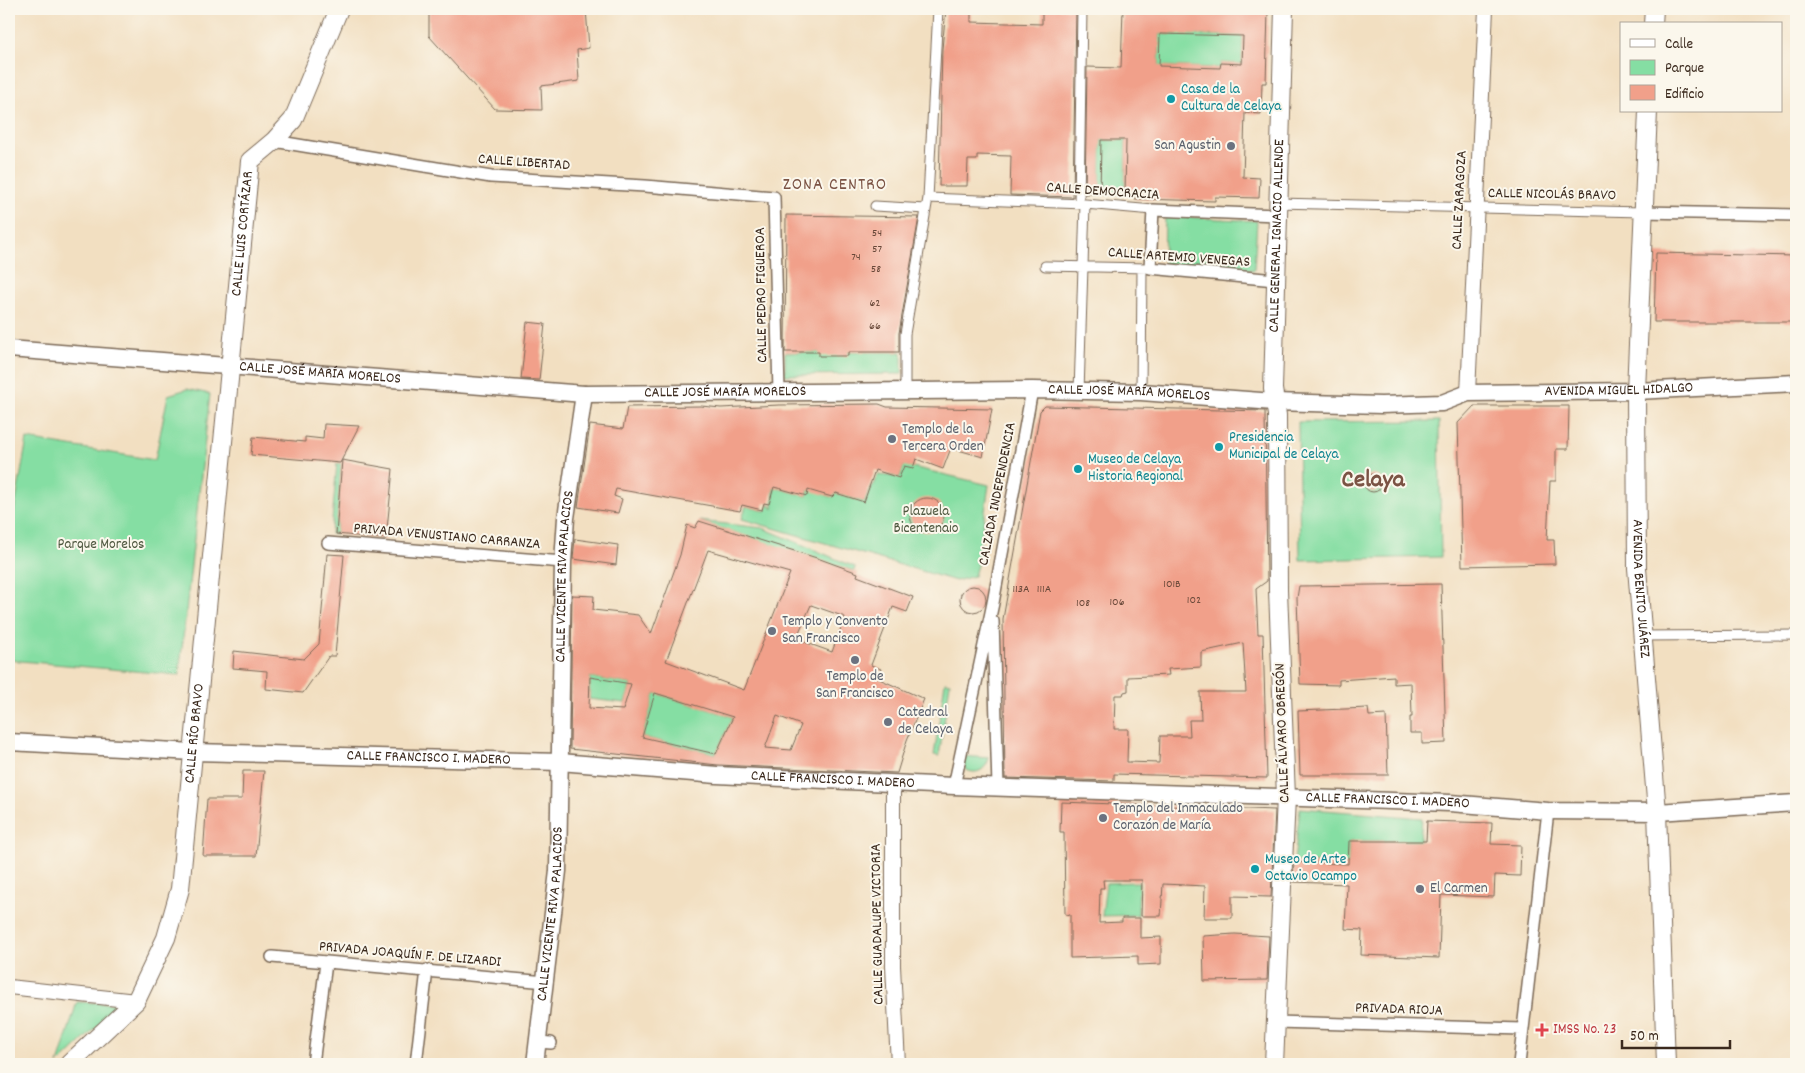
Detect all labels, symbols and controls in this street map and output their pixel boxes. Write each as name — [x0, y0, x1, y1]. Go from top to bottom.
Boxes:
legend — [1620, 22, 1782, 112]
text: Calle — [1665, 34, 1694, 56]
text: Parque — [1665, 58, 1705, 80]
place label: Casa de la Cultura de Celaya — [1181, 79, 1282, 118]
text: Edificio — [1665, 84, 1704, 106]
marker: Casa de la Cultura de Celaya — [1165, 93, 1177, 105]
place label: San Agustin — [1154, 135, 1221, 157]
street label: CALLE GENERAL IGNACIO ALLENDE — [1264, 139, 1291, 333]
marker: San Agustin — [1225, 140, 1237, 152]
street label: CALLE LIBERTAD — [477, 149, 571, 177]
street label: CALLE ZARAGOZA — [1446, 150, 1474, 250]
street label: CALLE LUIS CORTÁZAR — [226, 170, 260, 297]
district label: ZONA CENTRO — [783, 173, 887, 198]
street label: CALLE DEMOCRACIA — [1046, 177, 1160, 207]
street label: CALLE NICOLÁS BRAVO — [1488, 183, 1616, 207]
house number: 54 — [872, 225, 882, 242]
street label: CALLE PEDRO FIGUEROA — [750, 227, 774, 363]
house number: 57 — [872, 241, 882, 258]
street label: CALLE ARTEMIO VENEGAS — [1107, 242, 1251, 274]
house number: 74 — [851, 249, 861, 266]
house number: 58 — [871, 261, 881, 278]
house number: 62 — [869, 295, 881, 312]
house number: 66 — [869, 318, 881, 335]
street label: CALLE JOSÉ MARÍA MORELOS — [238, 356, 402, 391]
street label: AVENIDA MIGUEL HIDALGO — [1544, 377, 1694, 403]
street label: CALLE JOSÉ MARÍA MORELOS — [1048, 379, 1211, 408]
street label: CALLE JOSÉ MARÍA MORELOS — [644, 381, 806, 404]
place label: Templo de la Tercera Orden — [902, 419, 984, 458]
street label: CALZADA INDEPENDENCIA — [973, 420, 1023, 568]
place label: Presidencia Municipal de Celaya — [1229, 427, 1339, 466]
marker: Templo de la Tercera Orden — [886, 433, 898, 445]
marker: Presidencia Municipal de Celaya — [1213, 441, 1225, 453]
place label: Museo de Celaya Historia Regional — [1088, 449, 1184, 488]
marker: Museo de Celaya Historia Regional — [1072, 463, 1084, 475]
district label: Celaya — [1342, 463, 1406, 499]
street label: CALLE VICENTE RIVAPALACIOS — [550, 489, 581, 663]
park label: Plazuela Bicentenaio — [894, 501, 959, 540]
street label: PRIVADA VENUSTIANO CARRANZA — [353, 518, 541, 556]
street label: AVENIDA BENITO JUÁREZ — [1626, 519, 1655, 659]
park label: Parque Morelos — [58, 534, 144, 556]
house number: 101B — [1163, 576, 1181, 593]
house number: 113A — [1012, 581, 1030, 598]
house number: 111A — [1037, 581, 1052, 598]
house number: 102 — [1187, 592, 1201, 609]
house number: 106 — [1109, 594, 1125, 611]
house number: 108 — [1076, 595, 1090, 612]
place label: Templo y Convento San Francisco — [782, 611, 888, 650]
marker: Templo y Convento San Francisco — [766, 625, 778, 637]
marker: Templo de San Francisco — [849, 654, 861, 666]
street label: CALLE ÁLVARO OBREGÓN — [1270, 663, 1296, 803]
place label: Templo de San Francisco — [816, 666, 894, 705]
street label: CALLE RÍO BRAVO — [179, 682, 211, 784]
place label: Catedral de Celaya — [898, 702, 954, 741]
marker: Catedral de Celaya — [882, 716, 894, 728]
street label: CALLE FRANCISCO I. MADERO — [346, 745, 511, 772]
street label: CALLE FRANCISCO I. MADERO — [750, 766, 915, 795]
street label: CALLE FRANCISCO I. MADERO — [1305, 787, 1470, 816]
place label: Templo del Inmaculado Corazón de María — [1113, 798, 1243, 837]
marker: Templo del Inmaculado Corazón de María — [1097, 812, 1109, 824]
street label: CALLE VICENTE RIVA PALACIOS — [532, 826, 570, 1002]
street label: CALLE GUADALUPE VICTORIA — [866, 843, 890, 1005]
place label: Museo de Arte Octavio Ocampo — [1265, 849, 1357, 888]
marker: Museo de Arte Octavio Ocampo — [1249, 863, 1261, 875]
place label: El Carmen — [1430, 878, 1488, 900]
marker: El Carmen — [1414, 883, 1426, 895]
street label: PRIVADA JOAQUÍN F. DE LIZARDI — [318, 936, 502, 974]
street label: PRIVADA RIOJA — [1355, 997, 1443, 1023]
scale bar — [1622, 1018, 1730, 1050]
place label: IMSS No. 23 — [1553, 1019, 1616, 1041]
marker: IMSS No. 23 — [1535, 1023, 1549, 1037]
text: 50 m — [1630, 1026, 1659, 1048]

